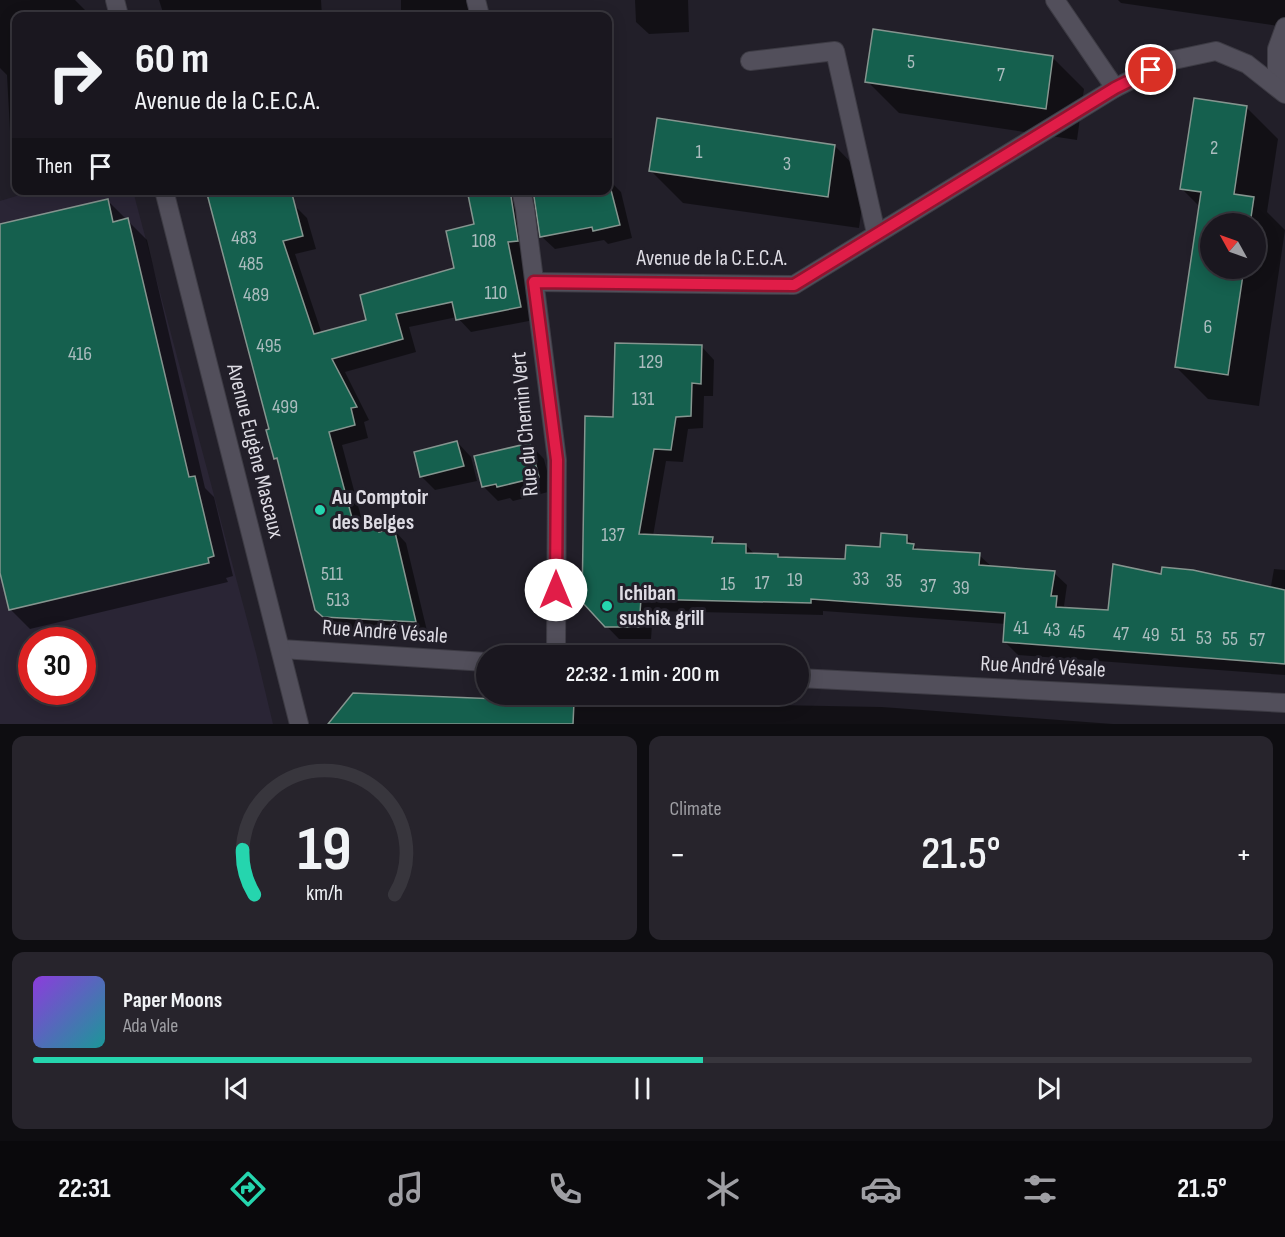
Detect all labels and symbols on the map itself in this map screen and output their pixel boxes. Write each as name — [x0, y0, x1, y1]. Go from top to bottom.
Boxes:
pin — [1125, 44, 1176, 95]
house number: 5 — [907, 50, 915, 74]
house number: 7 — [997, 63, 1005, 87]
house number: 2 — [1210, 136, 1218, 160]
house number: 1 — [696, 140, 703, 164]
house number: 3 — [783, 152, 791, 176]
north arrow — [1200, 213, 1266, 279]
house number: 483 — [231, 226, 257, 250]
house number: 108 — [472, 229, 496, 253]
street label: Avenue de la C.E.C.A. — [636, 245, 788, 272]
house number: 485 — [238, 252, 264, 276]
house number: 110 — [485, 281, 507, 305]
house number: 489 — [243, 283, 269, 307]
house number: 6 — [1204, 315, 1212, 339]
house number: 495 — [256, 334, 282, 358]
house number: 416 — [68, 342, 92, 366]
street label: Rue du Chemin Vert — [505, 350, 545, 497]
house number: 129 — [639, 350, 663, 374]
street label: Avenue Eugène Mascaux — [220, 360, 290, 542]
house number: 131 — [632, 387, 654, 411]
house number: 499 — [272, 395, 298, 419]
place label: Au Comptoir des Belges — [331, 484, 429, 536]
marker: Au Comptoir des Belges — [313, 503, 327, 517]
house number: 137 — [601, 523, 625, 547]
position arrow — [524, 558, 588, 622]
house number: 511 — [321, 562, 343, 586]
house number: 33 — [853, 567, 869, 591]
house number: 19 — [787, 568, 803, 592]
house number: 35 — [886, 569, 902, 593]
house number: 17 — [755, 571, 769, 595]
house number: 15 — [720, 572, 736, 596]
house number: 37 — [920, 574, 936, 598]
house number: 39 — [952, 576, 970, 600]
place label: Ichiban sushi& grill — [619, 580, 704, 632]
house number: 513 — [326, 588, 350, 612]
marker: Ichiban sushi& grill — [600, 599, 614, 613]
street label: Rue André Vésale — [321, 614, 449, 650]
house number: 41 — [1013, 616, 1029, 640]
house number: 43 — [1044, 618, 1060, 642]
house number: 45 — [1069, 620, 1085, 644]
house number: 47 — [1113, 622, 1129, 646]
house number: 49 — [1142, 623, 1160, 647]
house number: 51 — [1170, 623, 1186, 647]
house number: 53 — [1196, 626, 1212, 650]
speed limit sign: 30 — [18, 627, 96, 705]
house number: 55 — [1222, 627, 1238, 651]
house number: 57 — [1249, 628, 1265, 652]
street label: Rue André Vésale — [980, 650, 1106, 684]

